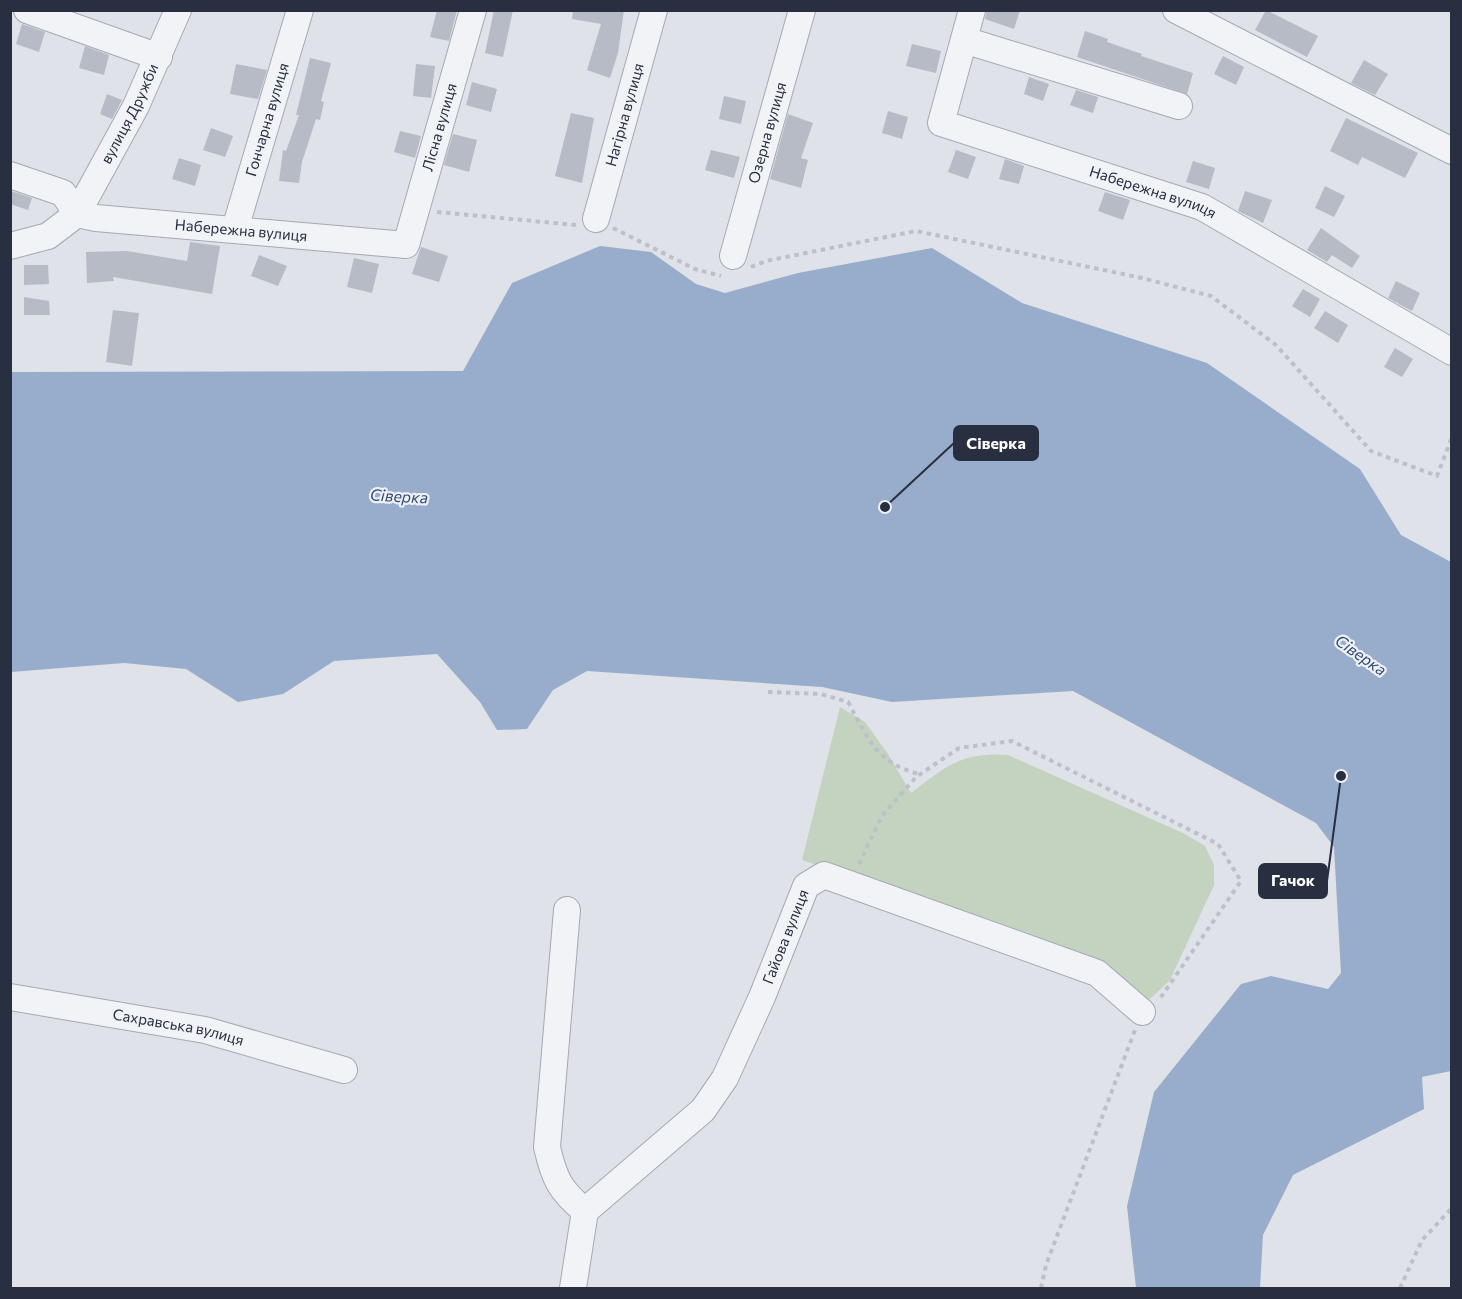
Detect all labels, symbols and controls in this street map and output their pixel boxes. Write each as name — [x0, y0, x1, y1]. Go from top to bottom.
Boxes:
street label: Гончарна вулиця — [241, 60, 292, 178]
street label: вулиця Дружби — [96, 61, 161, 167]
street label: Нагірна вулиця — [601, 61, 647, 168]
street label: Озерна вулиця — [744, 80, 789, 185]
street label: Лісна вулиця — [417, 81, 460, 173]
street label: Набережна вулиця — [1087, 161, 1220, 222]
street label: Набережна вулиця — [174, 215, 308, 244]
callout: Сіверка — [954, 426, 1038, 460]
text: Сіверка — [966, 433, 1026, 452]
water label: Сіверка — [369, 484, 429, 507]
water label: Сіверка — [1332, 630, 1391, 679]
callout: Гачок — [1259, 864, 1327, 898]
text: Гачок — [1271, 870, 1315, 889]
street label: Гайова вулиця — [758, 886, 812, 986]
street label: Сахравська вулиця — [111, 1005, 246, 1049]

